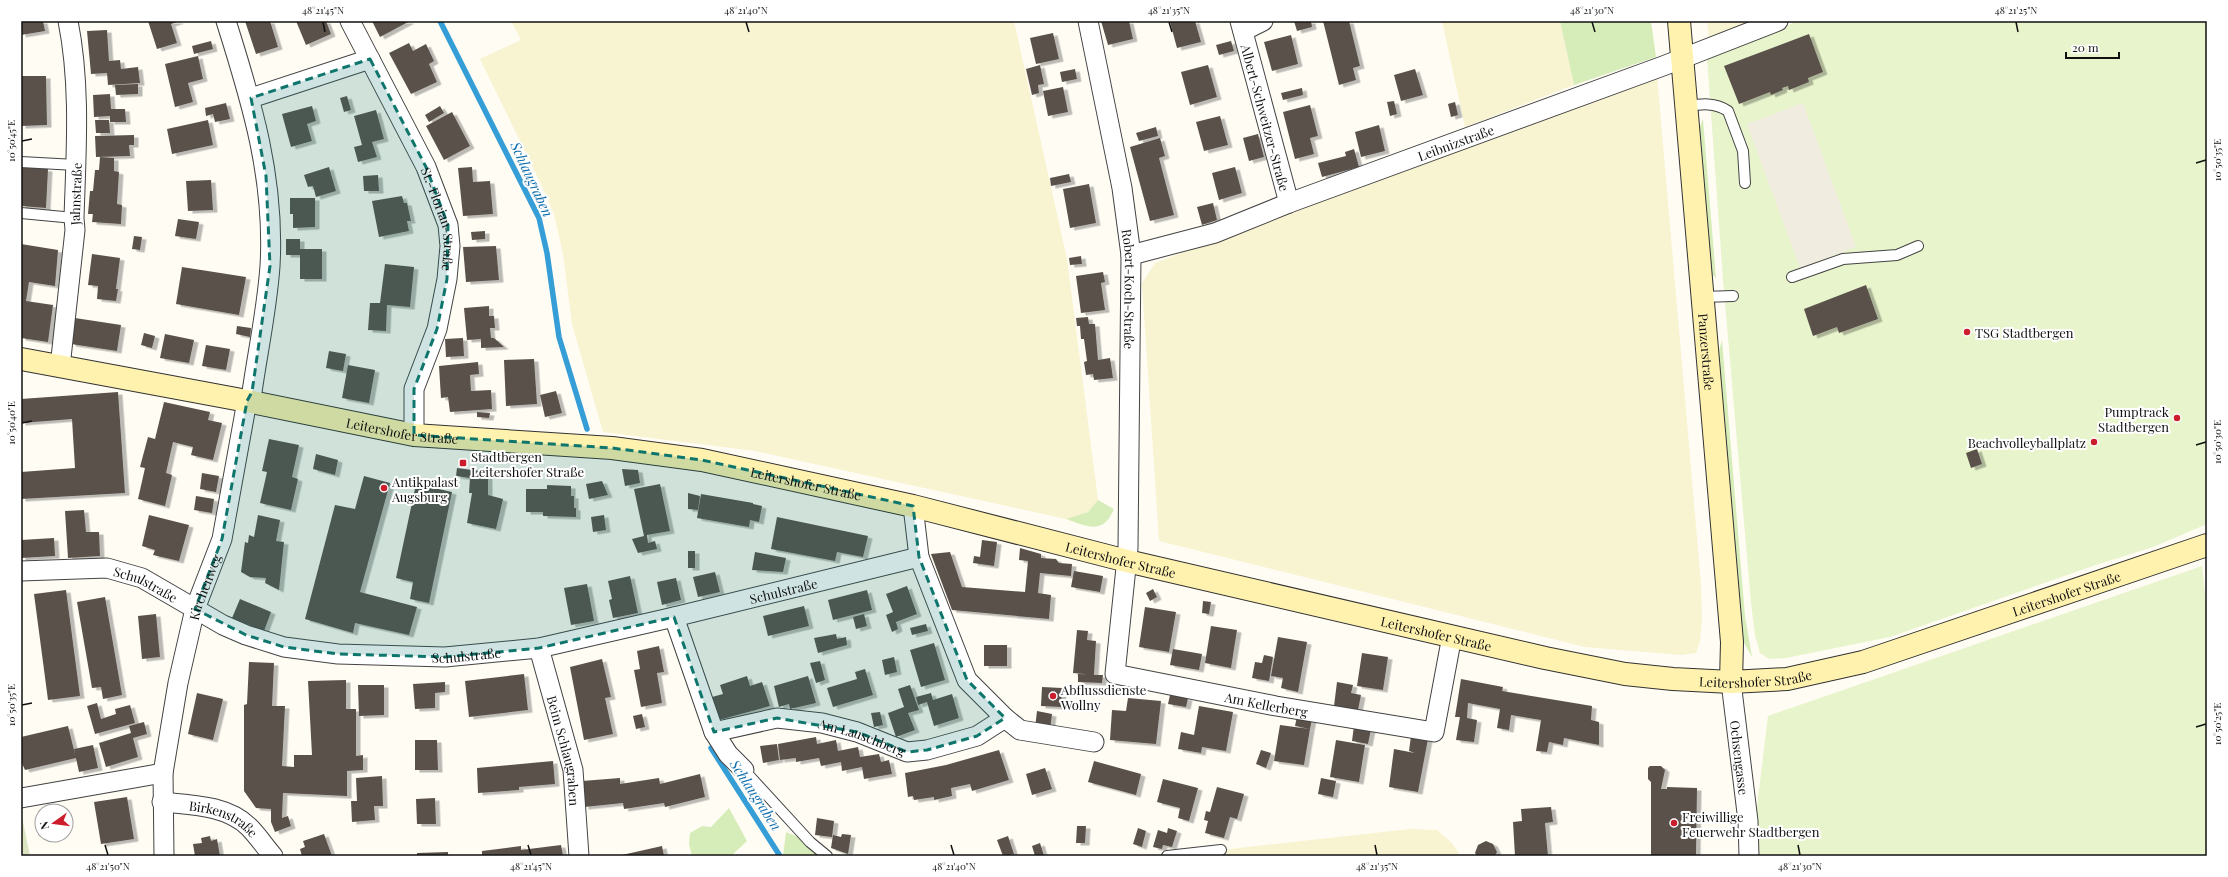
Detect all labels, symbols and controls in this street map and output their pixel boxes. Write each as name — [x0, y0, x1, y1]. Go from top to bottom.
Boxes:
text: 48°21'45"N — [302, 3, 344, 17]
text: 48°21'40"N — [724, 3, 768, 17]
text: 48°21'35"N — [1148, 3, 1190, 17]
text: 48°21'30"N — [1570, 3, 1614, 17]
text: 48°21'25"N — [1995, 3, 2037, 17]
scale bar — [2066, 34, 2119, 60]
text: 20 m — [2072, 39, 2099, 55]
street label: Albert-Schweitzer-Straße — [1238, 41, 1294, 193]
text: 10°50'45"E — [4, 120, 18, 162]
street label: Leibnizstraße — [1415, 120, 1496, 164]
water label: Schlaugraben — [506, 137, 558, 220]
text: 10°50'35"E — [2210, 139, 2224, 181]
street label: Jahnstraße — [65, 162, 84, 227]
street label: St.-Florian-Straße — [418, 164, 459, 272]
street label: Robert-Koch-Straße — [1119, 228, 1140, 350]
street label: Panzerstraße — [1695, 313, 1719, 391]
place label: TSG Stadtbergen — [1975, 324, 2074, 341]
marker: TSG Stadtbergen — [1962, 327, 1972, 337]
text: 10°50'40"E — [4, 401, 18, 445]
place label: Pumptrack Stadtbergen — [2098, 403, 2170, 435]
street label: Leitershofer Straße — [345, 413, 459, 446]
marker: Pumptrack Stadtbergen — [2172, 413, 2182, 423]
text: 10°50'30"E — [2210, 420, 2224, 464]
place label: Beachvolleyballplatz — [1968, 434, 2086, 451]
marker: Beachvolleyballplatz — [2089, 437, 2099, 447]
place label: Stadtbergen Leitershofer Straße — [471, 448, 584, 480]
marker: Stadtbergen Leitershofer Straße — [458, 458, 468, 468]
street label: Leitershofer Straße — [749, 462, 864, 503]
place label: Antikpalast Augsburg — [391, 473, 459, 505]
marker: Antikpalast Augsburg — [379, 483, 389, 493]
street label: Leitershofer Straße — [1064, 537, 1178, 581]
street label: Kirchenweg — [184, 551, 224, 622]
street label: Schulstraße — [112, 562, 181, 606]
street label: Leitershofer Straße — [2010, 566, 2123, 619]
street label: Schulstraße — [748, 574, 819, 607]
street label: Leitershofer Straße — [1379, 612, 1494, 654]
street label: Schulstraße — [432, 643, 502, 666]
street label: Leitershofer Straße — [1699, 665, 1814, 691]
place label: Abflussdienste Wollny — [1060, 681, 1147, 713]
text: 10°50'35"E — [4, 684, 18, 726]
street label: Am Kellerberg — [1222, 687, 1309, 720]
marker: Abflussdienste Wollny — [1048, 691, 1058, 701]
street label: Beim Schlaugraben — [544, 693, 584, 807]
text: 10°50'25"E — [2210, 703, 2224, 745]
street label: Am Lauschberg — [816, 714, 908, 759]
street label: Ochsengasse — [1727, 719, 1753, 796]
water label: Schlaugraben — [725, 755, 786, 834]
street label: Birkenstraße — [188, 796, 263, 841]
north arrow — [34, 803, 74, 843]
place label: Freiwillige Feuerwehr Stadtbergen — [1682, 808, 1820, 840]
marker: Freiwillige Feuerwehr Stadtbergen — [1669, 818, 1679, 828]
text: N — [36, 820, 52, 831]
text: 48°21'50"N — [86, 859, 130, 873]
text: 48°21'45"N — [510, 859, 552, 873]
text: 48°21'40"N — [932, 859, 976, 873]
text: 48°21'35"N — [1356, 859, 1398, 873]
text: 48°21'30"N — [1778, 859, 1822, 873]

